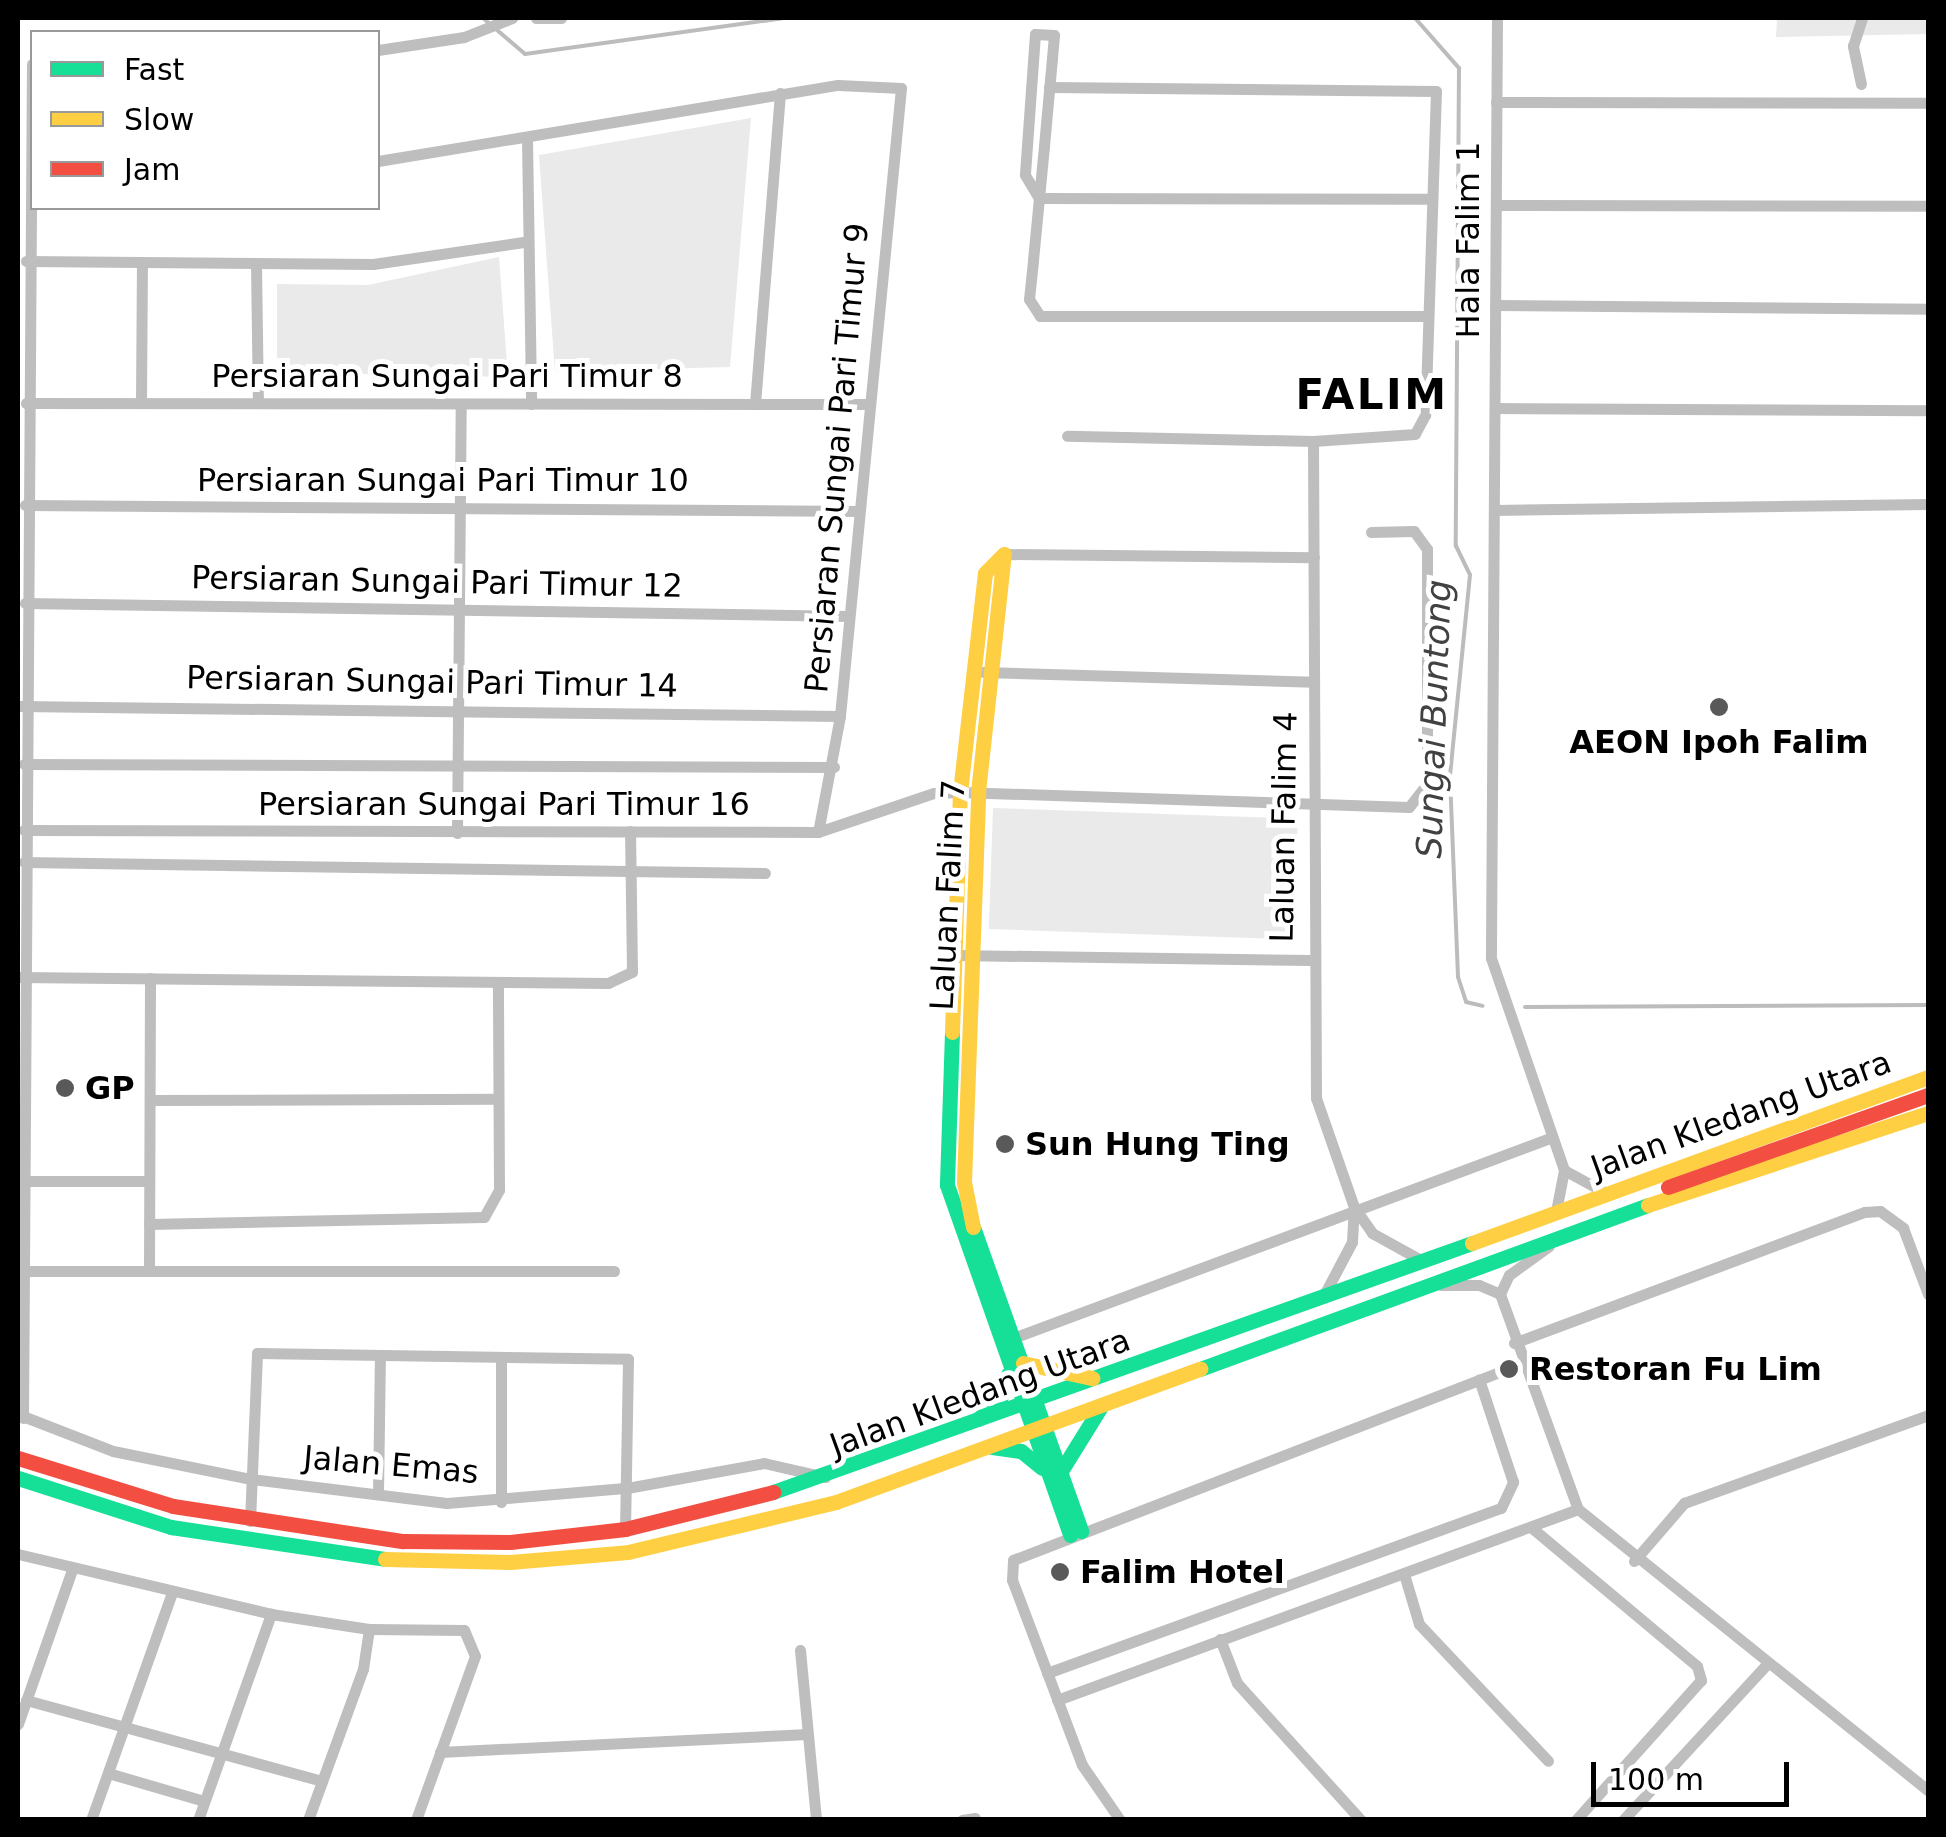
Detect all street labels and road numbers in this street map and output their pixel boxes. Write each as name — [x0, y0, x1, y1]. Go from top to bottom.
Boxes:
street label: Hala Falim 1 — [1449, 142, 1487, 338]
street label: Persiaran Sungai Pari Timur 9 — [797, 221, 877, 695]
street label: Persiaran Sungai Pari Timur 8 — [211, 357, 683, 395]
street label: Persiaran Sungai Pari Timur 10 — [197, 461, 689, 499]
street label: Persiaran Sungai Pari Timur 12 — [191, 559, 683, 605]
street label: Persiaran Sungai Pari Timur 14 — [186, 659, 678, 705]
street label: Laluan Falim 4 — [1263, 711, 1305, 943]
street label: Laluan Falim 7 — [923, 779, 973, 1011]
street label: Persiaran Sungai Pari Timur 16 — [258, 785, 750, 823]
street label: Jalan Kledang Utara — [1586, 1043, 1896, 1187]
street label: Jalan Kledang Utara — [825, 1321, 1135, 1465]
street label: Jalan Emas — [302, 1438, 480, 1492]

